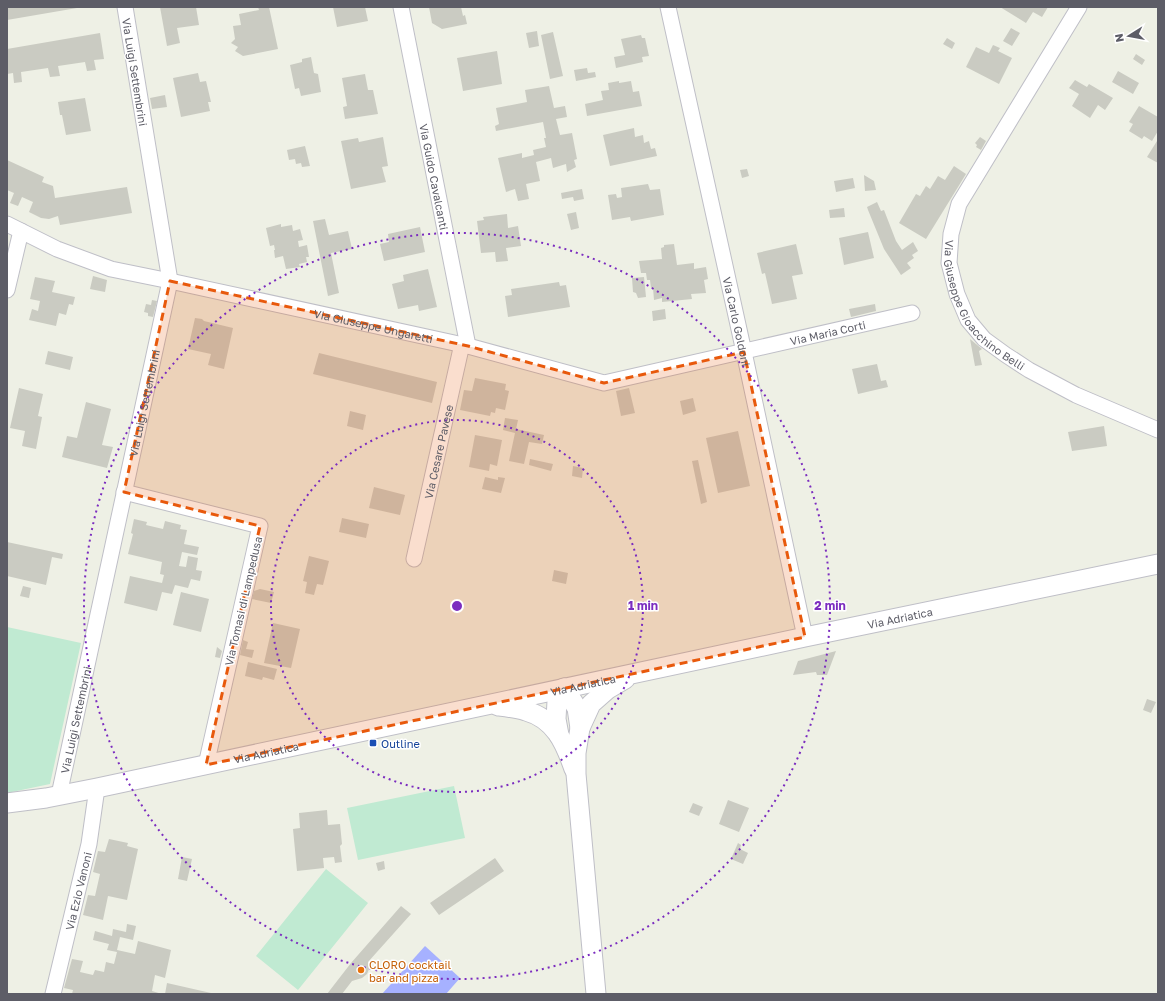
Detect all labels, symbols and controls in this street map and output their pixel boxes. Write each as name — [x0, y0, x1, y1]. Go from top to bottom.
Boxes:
north arrow — [1109, 16, 1149, 56]
street label: Via Luigi Settembrini — [120, 17, 150, 127]
text: N — [1112, 33, 1126, 43]
street label: Via Guido Cavalcanti — [418, 122, 451, 231]
street label: Via Giuseppe Gioacchino Belli — [942, 239, 1027, 372]
street label: Via Carlo Goldoni — [721, 276, 753, 367]
street label: Via Giuseppe Ungaretti — [313, 306, 434, 345]
street label: Via Maria Corti — [789, 317, 867, 347]
street label: Via Luigi Settembrini — [126, 348, 162, 458]
street label: Via Cesare Pavese — [421, 403, 455, 500]
street label: Via Tomasi di Lampedusa — [222, 535, 264, 667]
text: 1 min — [628, 598, 658, 613]
text: 2 min — [814, 598, 846, 613]
centre of rings — [450, 599, 464, 613]
street label: Via Adriatica — [866, 604, 934, 630]
street label: Via Luigi Settembrini — [57, 665, 93, 775]
street label: Via Adriatica — [549, 671, 617, 698]
place label: Outline — [381, 737, 420, 750]
marker: Outline — [368, 738, 378, 748]
street label: Via Adriatica — [232, 739, 300, 765]
street label: Via Ezio Vanoni — [62, 850, 93, 931]
place label: CLORO cocktail bar and pizza — [369, 958, 451, 984]
marker: CLORO cocktail bar and pizza — [356, 965, 366, 975]

